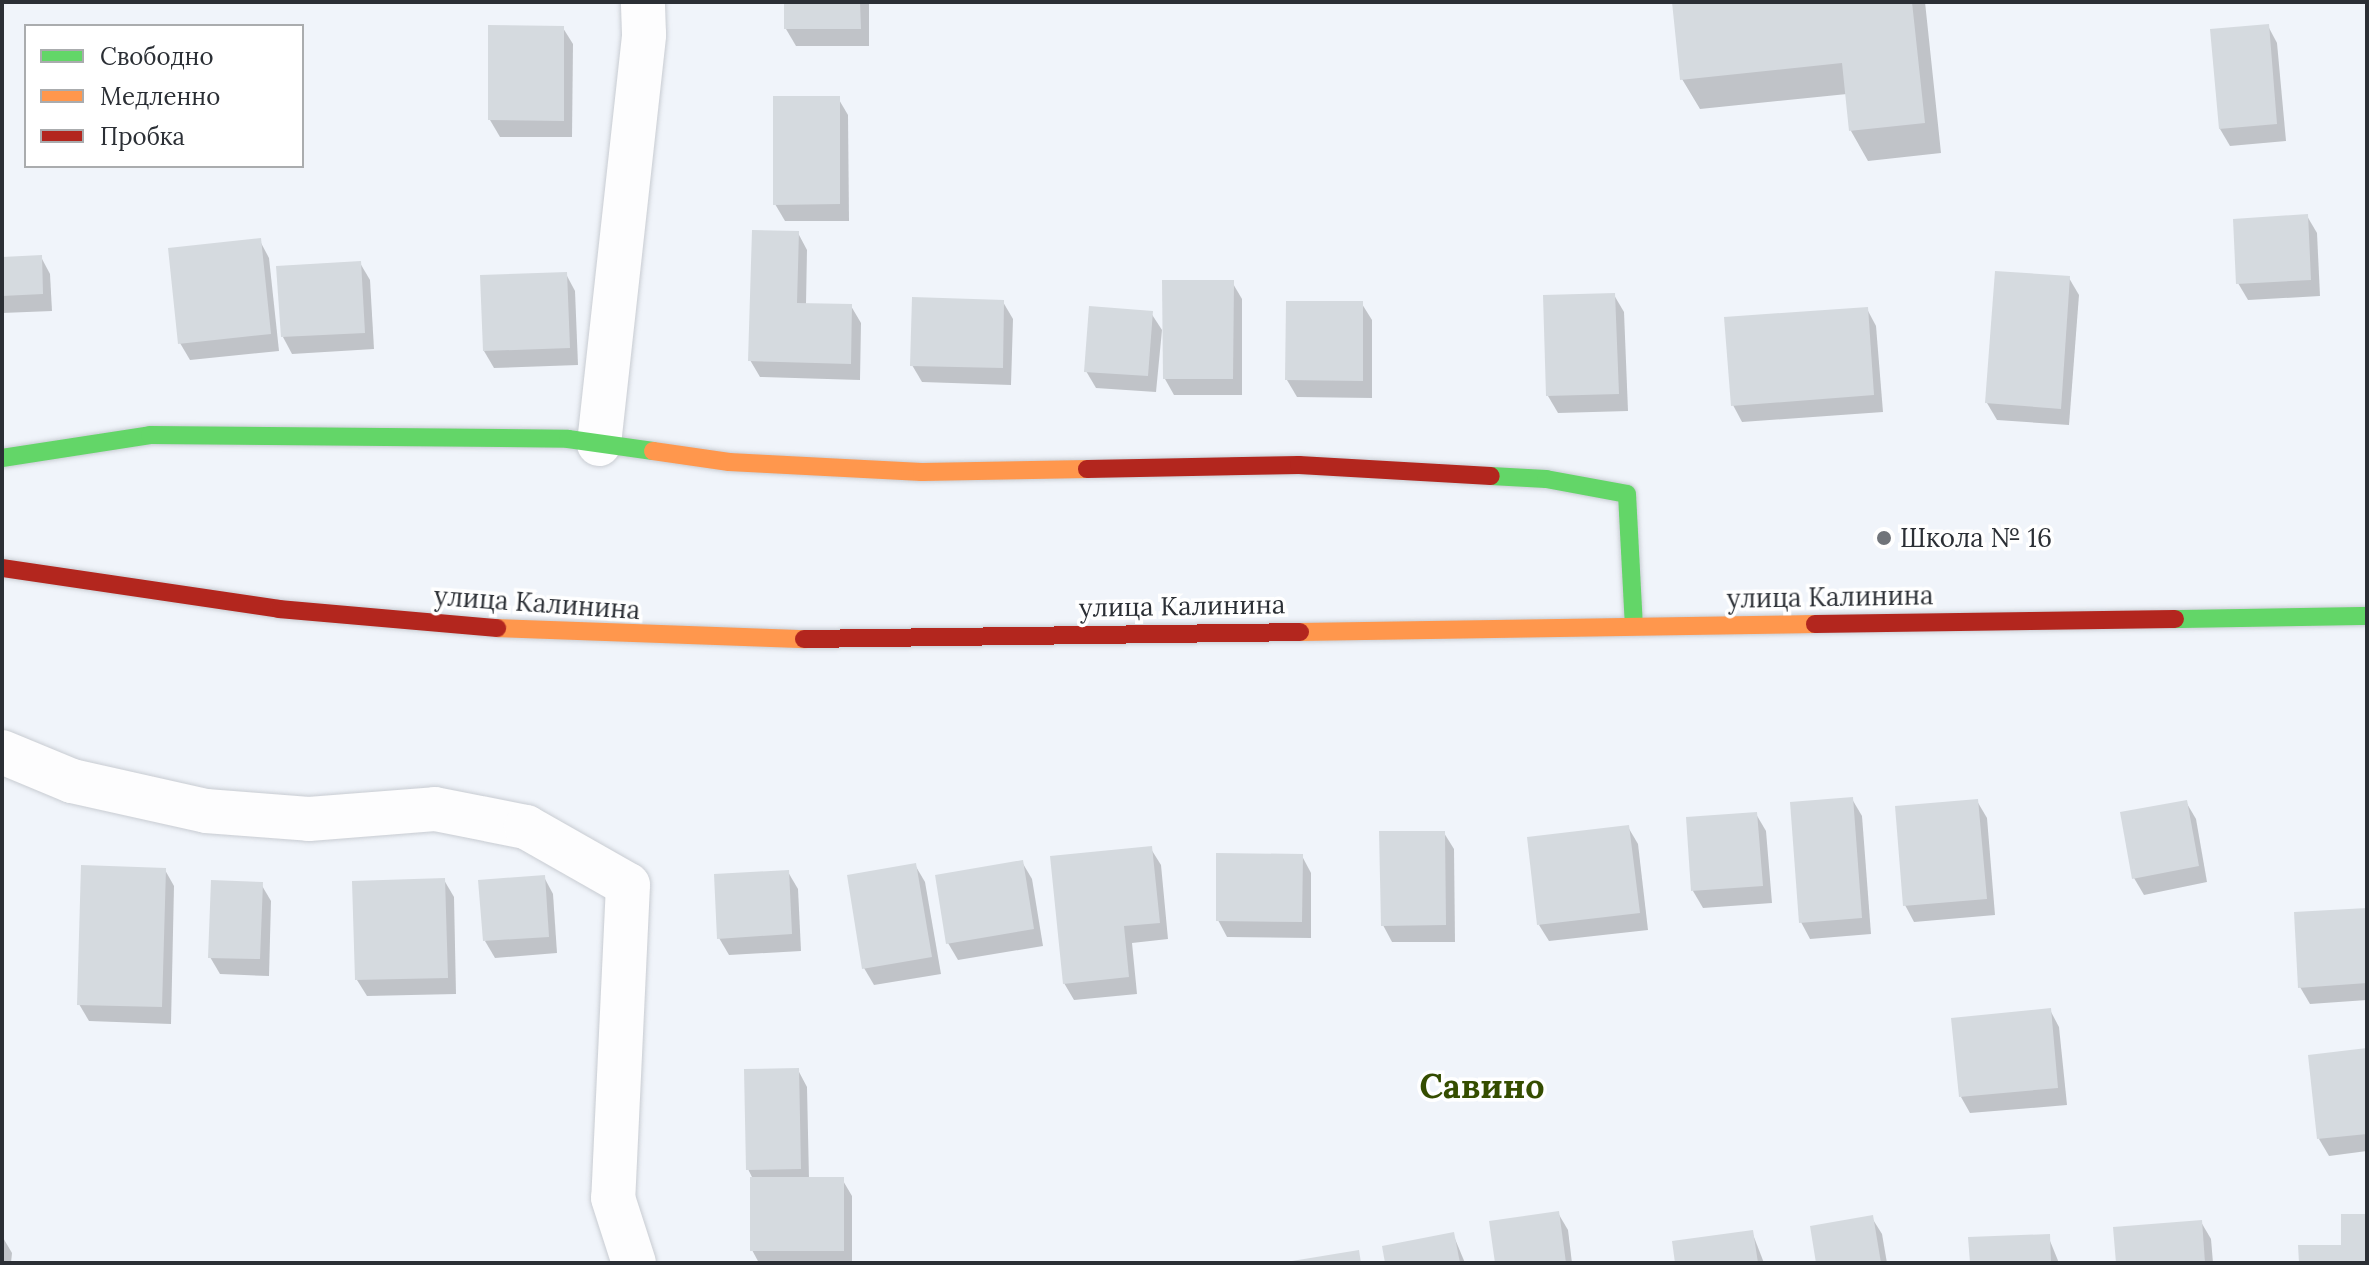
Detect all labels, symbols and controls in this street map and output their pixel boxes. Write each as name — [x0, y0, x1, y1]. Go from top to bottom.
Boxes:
legend — [24, 24, 304, 168]
text: Свободно — [100, 41, 214, 72]
text: Медленно — [100, 81, 220, 112]
text: Пробка — [100, 121, 185, 152]
place label: Школа № 16 — [1900, 522, 2052, 554]
marker: Школа № 16 — [1875, 529, 1893, 547]
street label: улица Калинина — [433, 580, 641, 626]
street label: улица Калинина — [1726, 580, 1934, 614]
street label: улица Калинина — [1078, 589, 1286, 623]
district label: Савино — [1419, 1066, 1545, 1106]

